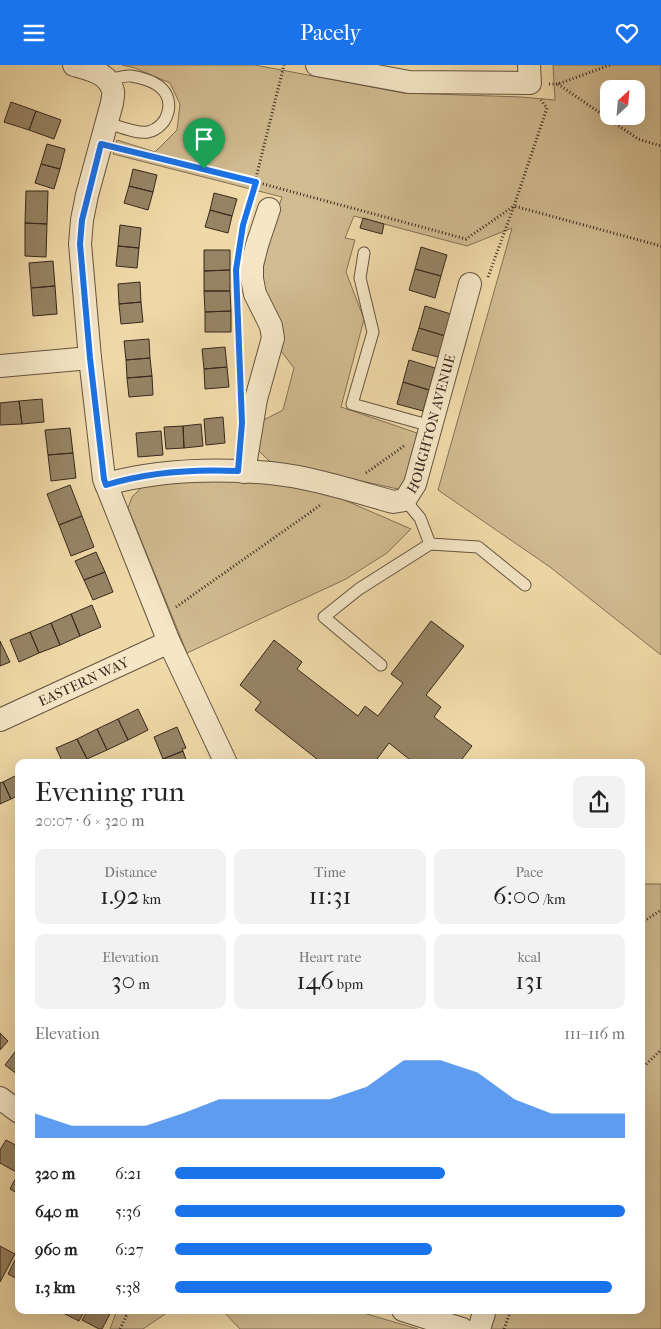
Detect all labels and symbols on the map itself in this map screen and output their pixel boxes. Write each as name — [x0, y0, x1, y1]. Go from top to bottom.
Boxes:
north arrow — [600, 80, 645, 125]
pin — [183, 118, 225, 169]
street label: HOUGHTON AVENUE — [403, 352, 459, 497]
street label: EASTERN WAY — [36, 654, 132, 710]

